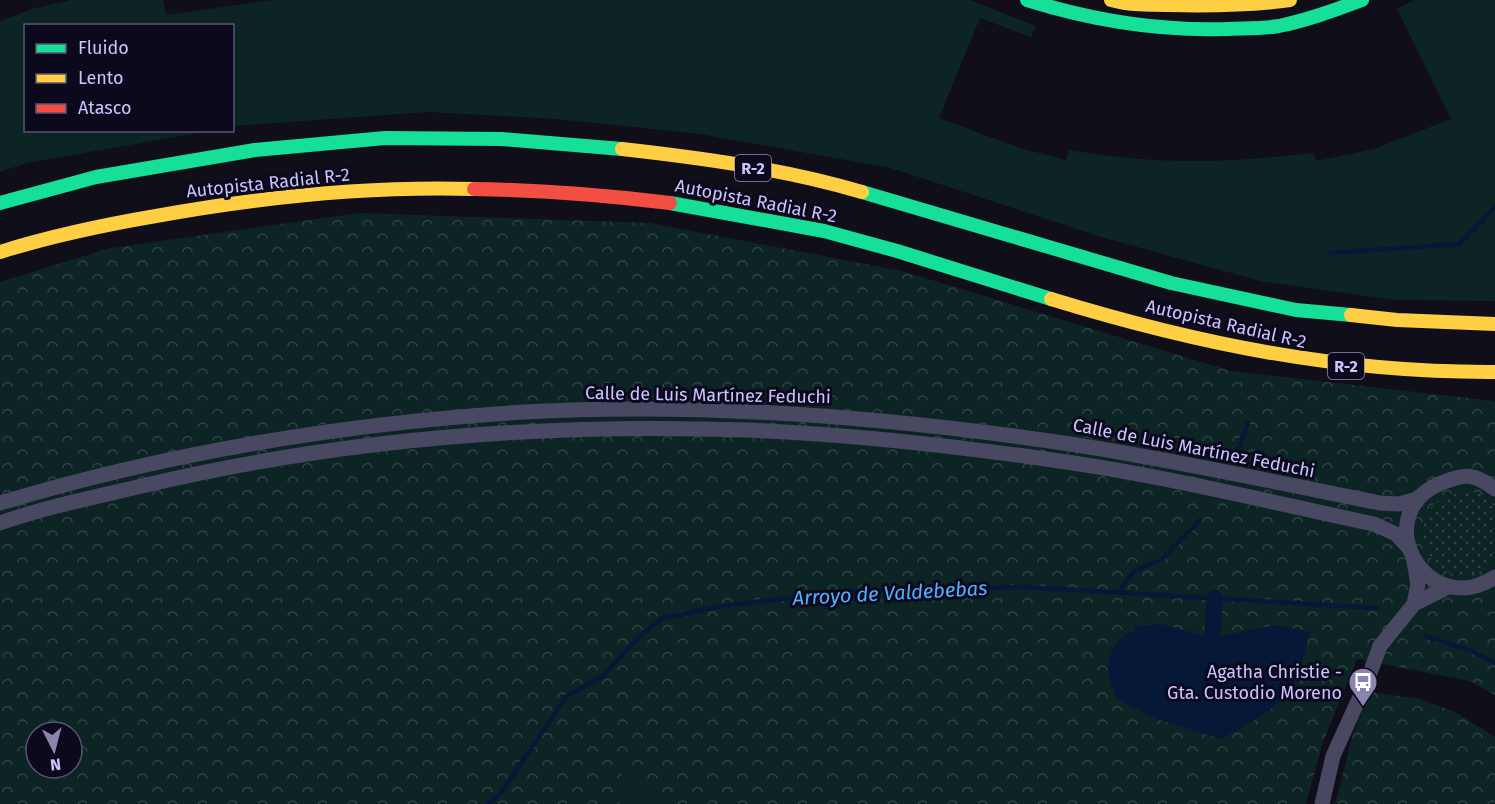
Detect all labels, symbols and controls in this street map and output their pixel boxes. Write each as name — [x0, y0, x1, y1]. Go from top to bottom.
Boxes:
legend — [24, 24, 234, 132]
text: Fluido — [78, 37, 129, 59]
text: Lento — [78, 67, 124, 89]
text: Atasco — [78, 97, 131, 119]
road number: R-2 — [735, 155, 771, 181]
street label: Autopista Radial R-2 — [185, 163, 351, 203]
street label: Autopista Radial R-2 — [673, 175, 839, 227]
street label: Autopista Radial R-2 — [1144, 295, 1309, 353]
road number: R-2 — [1328, 353, 1364, 379]
street label: Calle de Luis Martínez Feduchi — [585, 382, 831, 408]
street label: Calle de Luis Martínez Feduchi — [1071, 414, 1317, 482]
water label: Arroyo de Valdebebas — [791, 576, 988, 610]
place label: Agatha Christie - Gta. Custodio Moreno — [1167, 661, 1342, 704]
bus stop icon: Agatha Christie - Gta. Custodio Moreno — [1347, 666, 1379, 708]
north arrow — [24, 720, 84, 780]
text: N — [49, 754, 62, 774]

